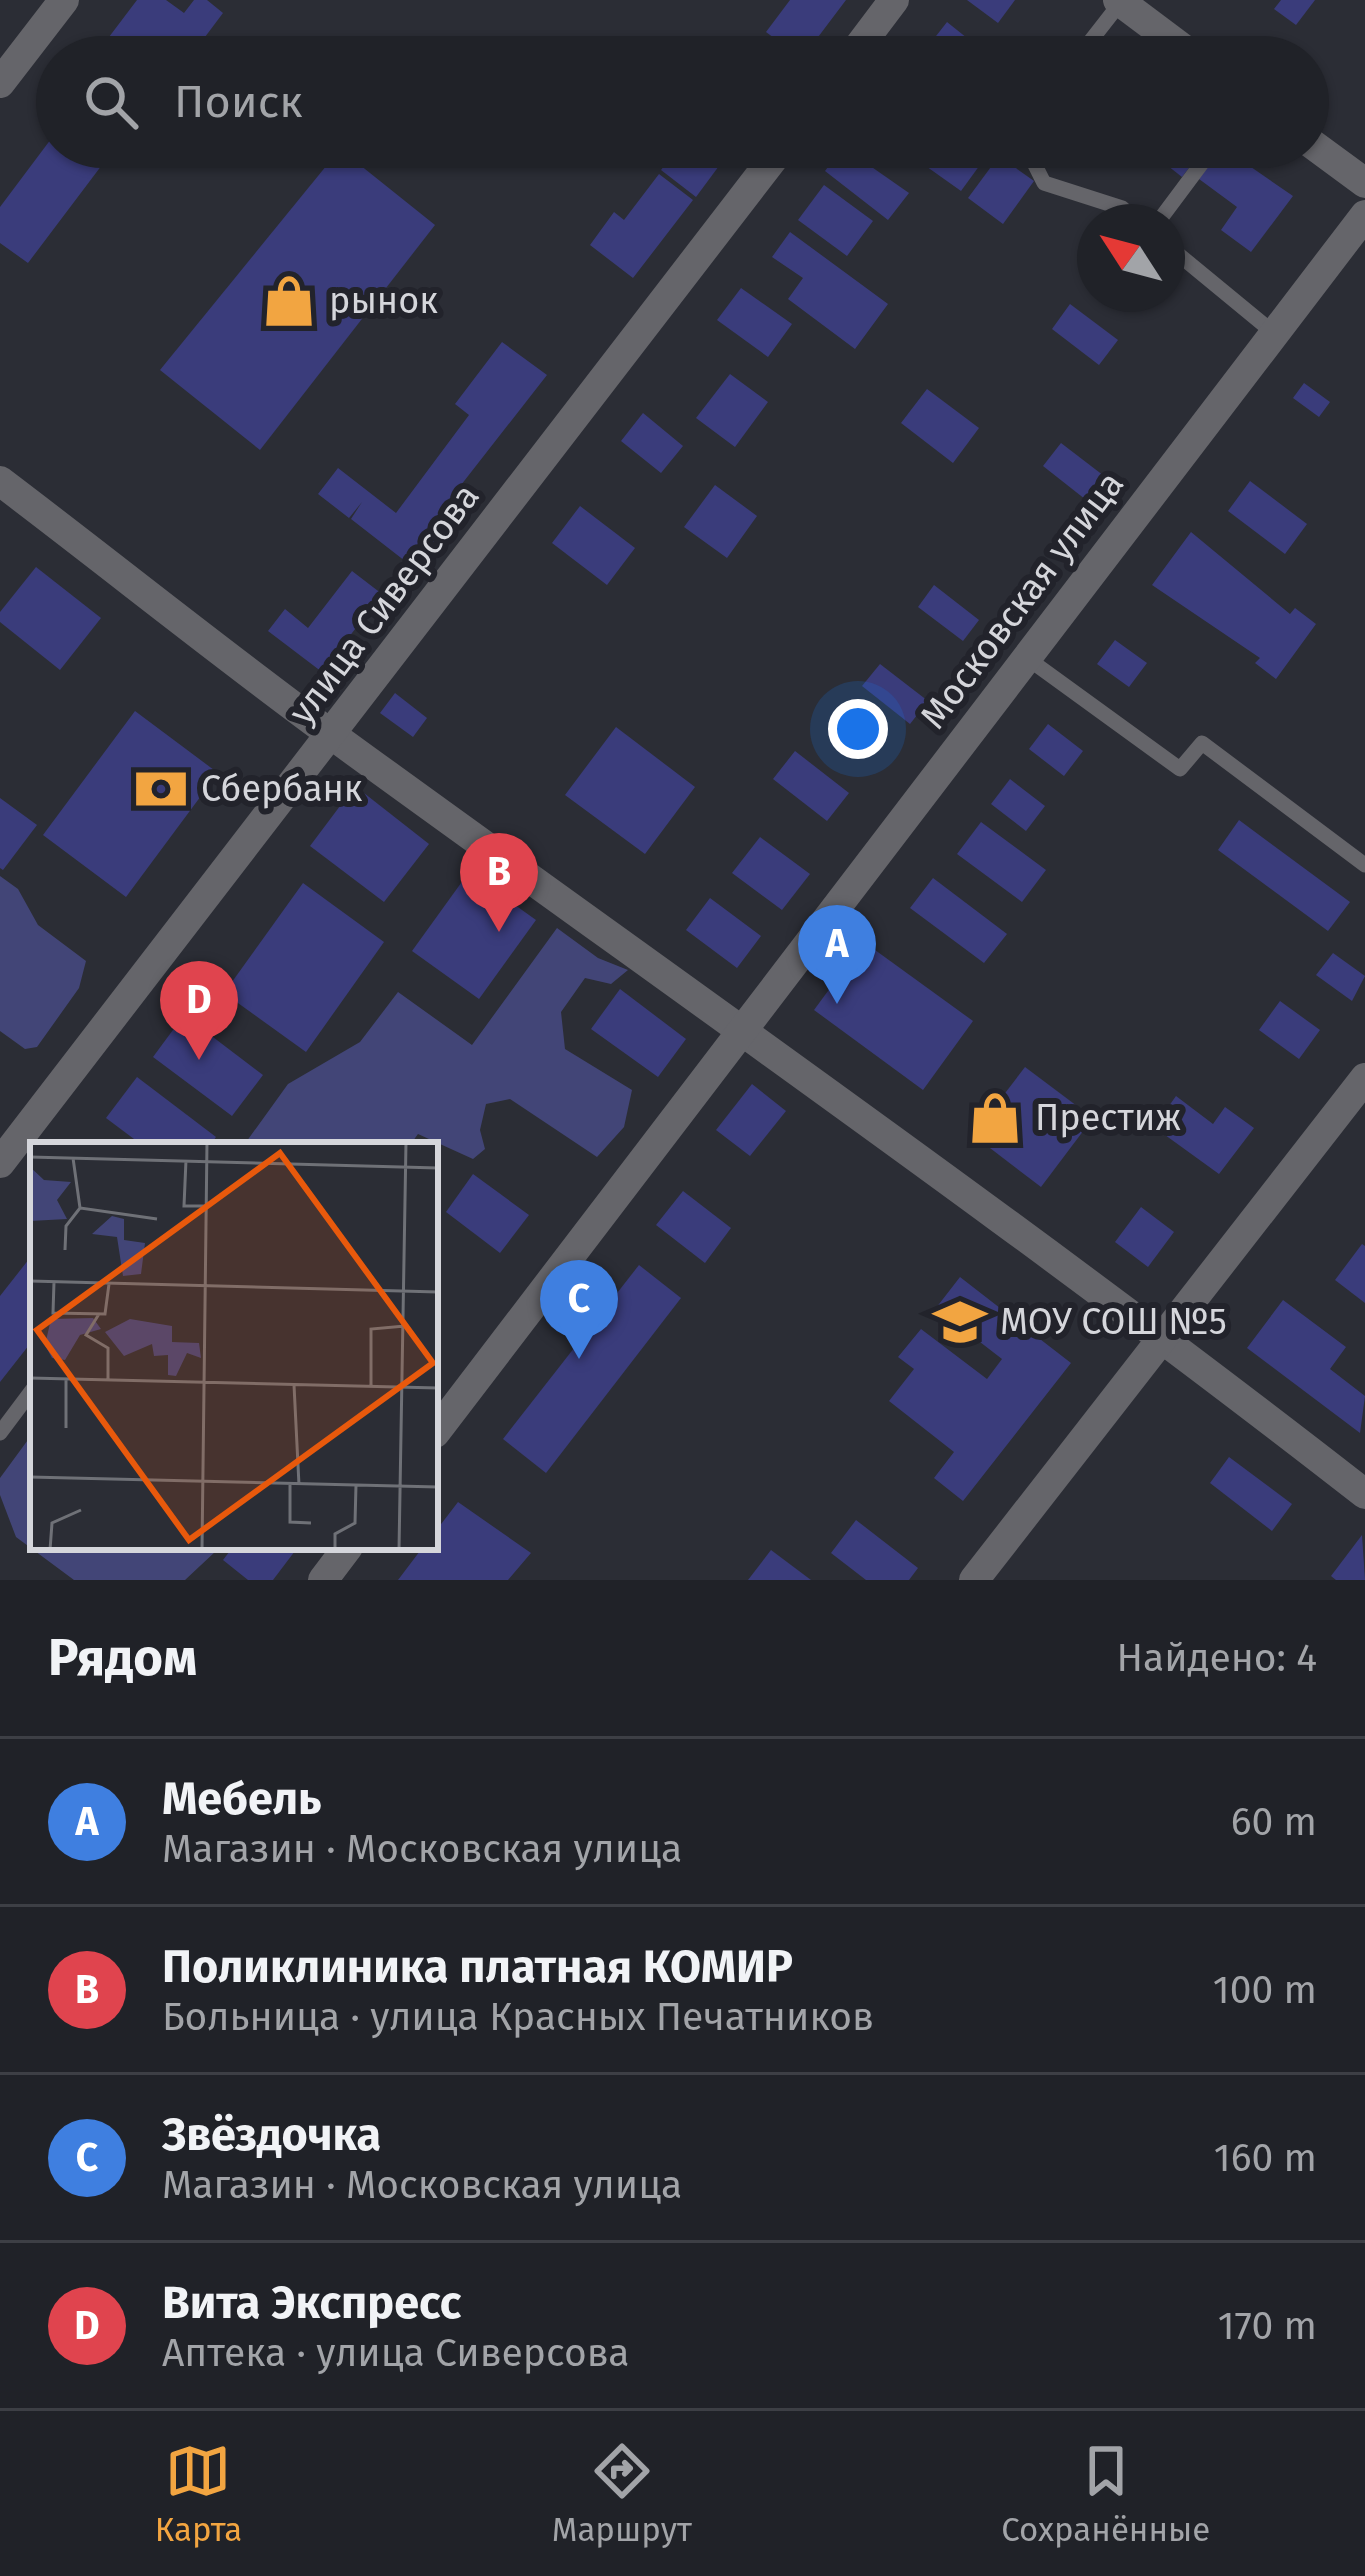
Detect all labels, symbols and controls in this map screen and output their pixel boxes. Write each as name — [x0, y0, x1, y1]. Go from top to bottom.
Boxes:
search box — [36, 36, 1329, 168]
icon: search — [78, 69, 144, 135]
text: Поиск — [174, 75, 303, 129]
north arrow — [1077, 204, 1185, 312]
shop icon: рынок — [260, 272, 318, 330]
place label: рынок — [329, 279, 438, 323]
street label: Московская улица — [911, 463, 1133, 737]
street label: улица Сиверсова — [279, 475, 489, 733]
your location — [828, 699, 888, 759]
bank icon: Сбербанк — [132, 760, 190, 818]
place label: Сбербанк — [201, 767, 363, 811]
pin: B — [460, 833, 538, 932]
pin: A — [798, 905, 876, 1004]
pin: D — [160, 961, 238, 1060]
shop icon: Престиж — [966, 1089, 1024, 1147]
place label: Престиж — [1035, 1096, 1181, 1140]
inset map — [30, 1142, 438, 1550]
pin: C — [540, 1260, 618, 1359]
school or university icon: МОУ СОШ №5 — [931, 1293, 989, 1351]
place label: МОУ СОШ №5 — [1000, 1300, 1227, 1344]
text: Рядом — [48, 1627, 197, 1689]
text: Найдено: 4 — [1117, 1635, 1317, 1681]
text: Мебель — [162, 1772, 322, 1826]
text: A — [75, 1799, 99, 1845]
text: 60 m — [1231, 1799, 1317, 1845]
text: Магазин · Московская улица — [162, 1826, 682, 1872]
text: Поликлиника платная КОМИР — [162, 1940, 793, 1994]
text: B — [75, 1967, 99, 2013]
text: 100 m — [1213, 1967, 1317, 2013]
text: Больница · улица Красных Печатников — [162, 1994, 874, 2040]
text: Звёздочка — [162, 2108, 381, 2162]
text: C — [76, 2135, 98, 2181]
text: 160 m — [1214, 2135, 1317, 2181]
text: Магазин · Московская улица — [162, 2162, 682, 2208]
text: Вита Экспресс — [162, 2276, 461, 2330]
text: D — [74, 2303, 100, 2349]
text: 170 m — [1218, 2303, 1317, 2349]
text: Аптека · улица Сиверсова — [162, 2330, 630, 2376]
tab: Карта — [155, 2438, 242, 2550]
tab: Маршрут — [552, 2438, 692, 2550]
tab: Сохранённые — [1001, 2438, 1210, 2550]

